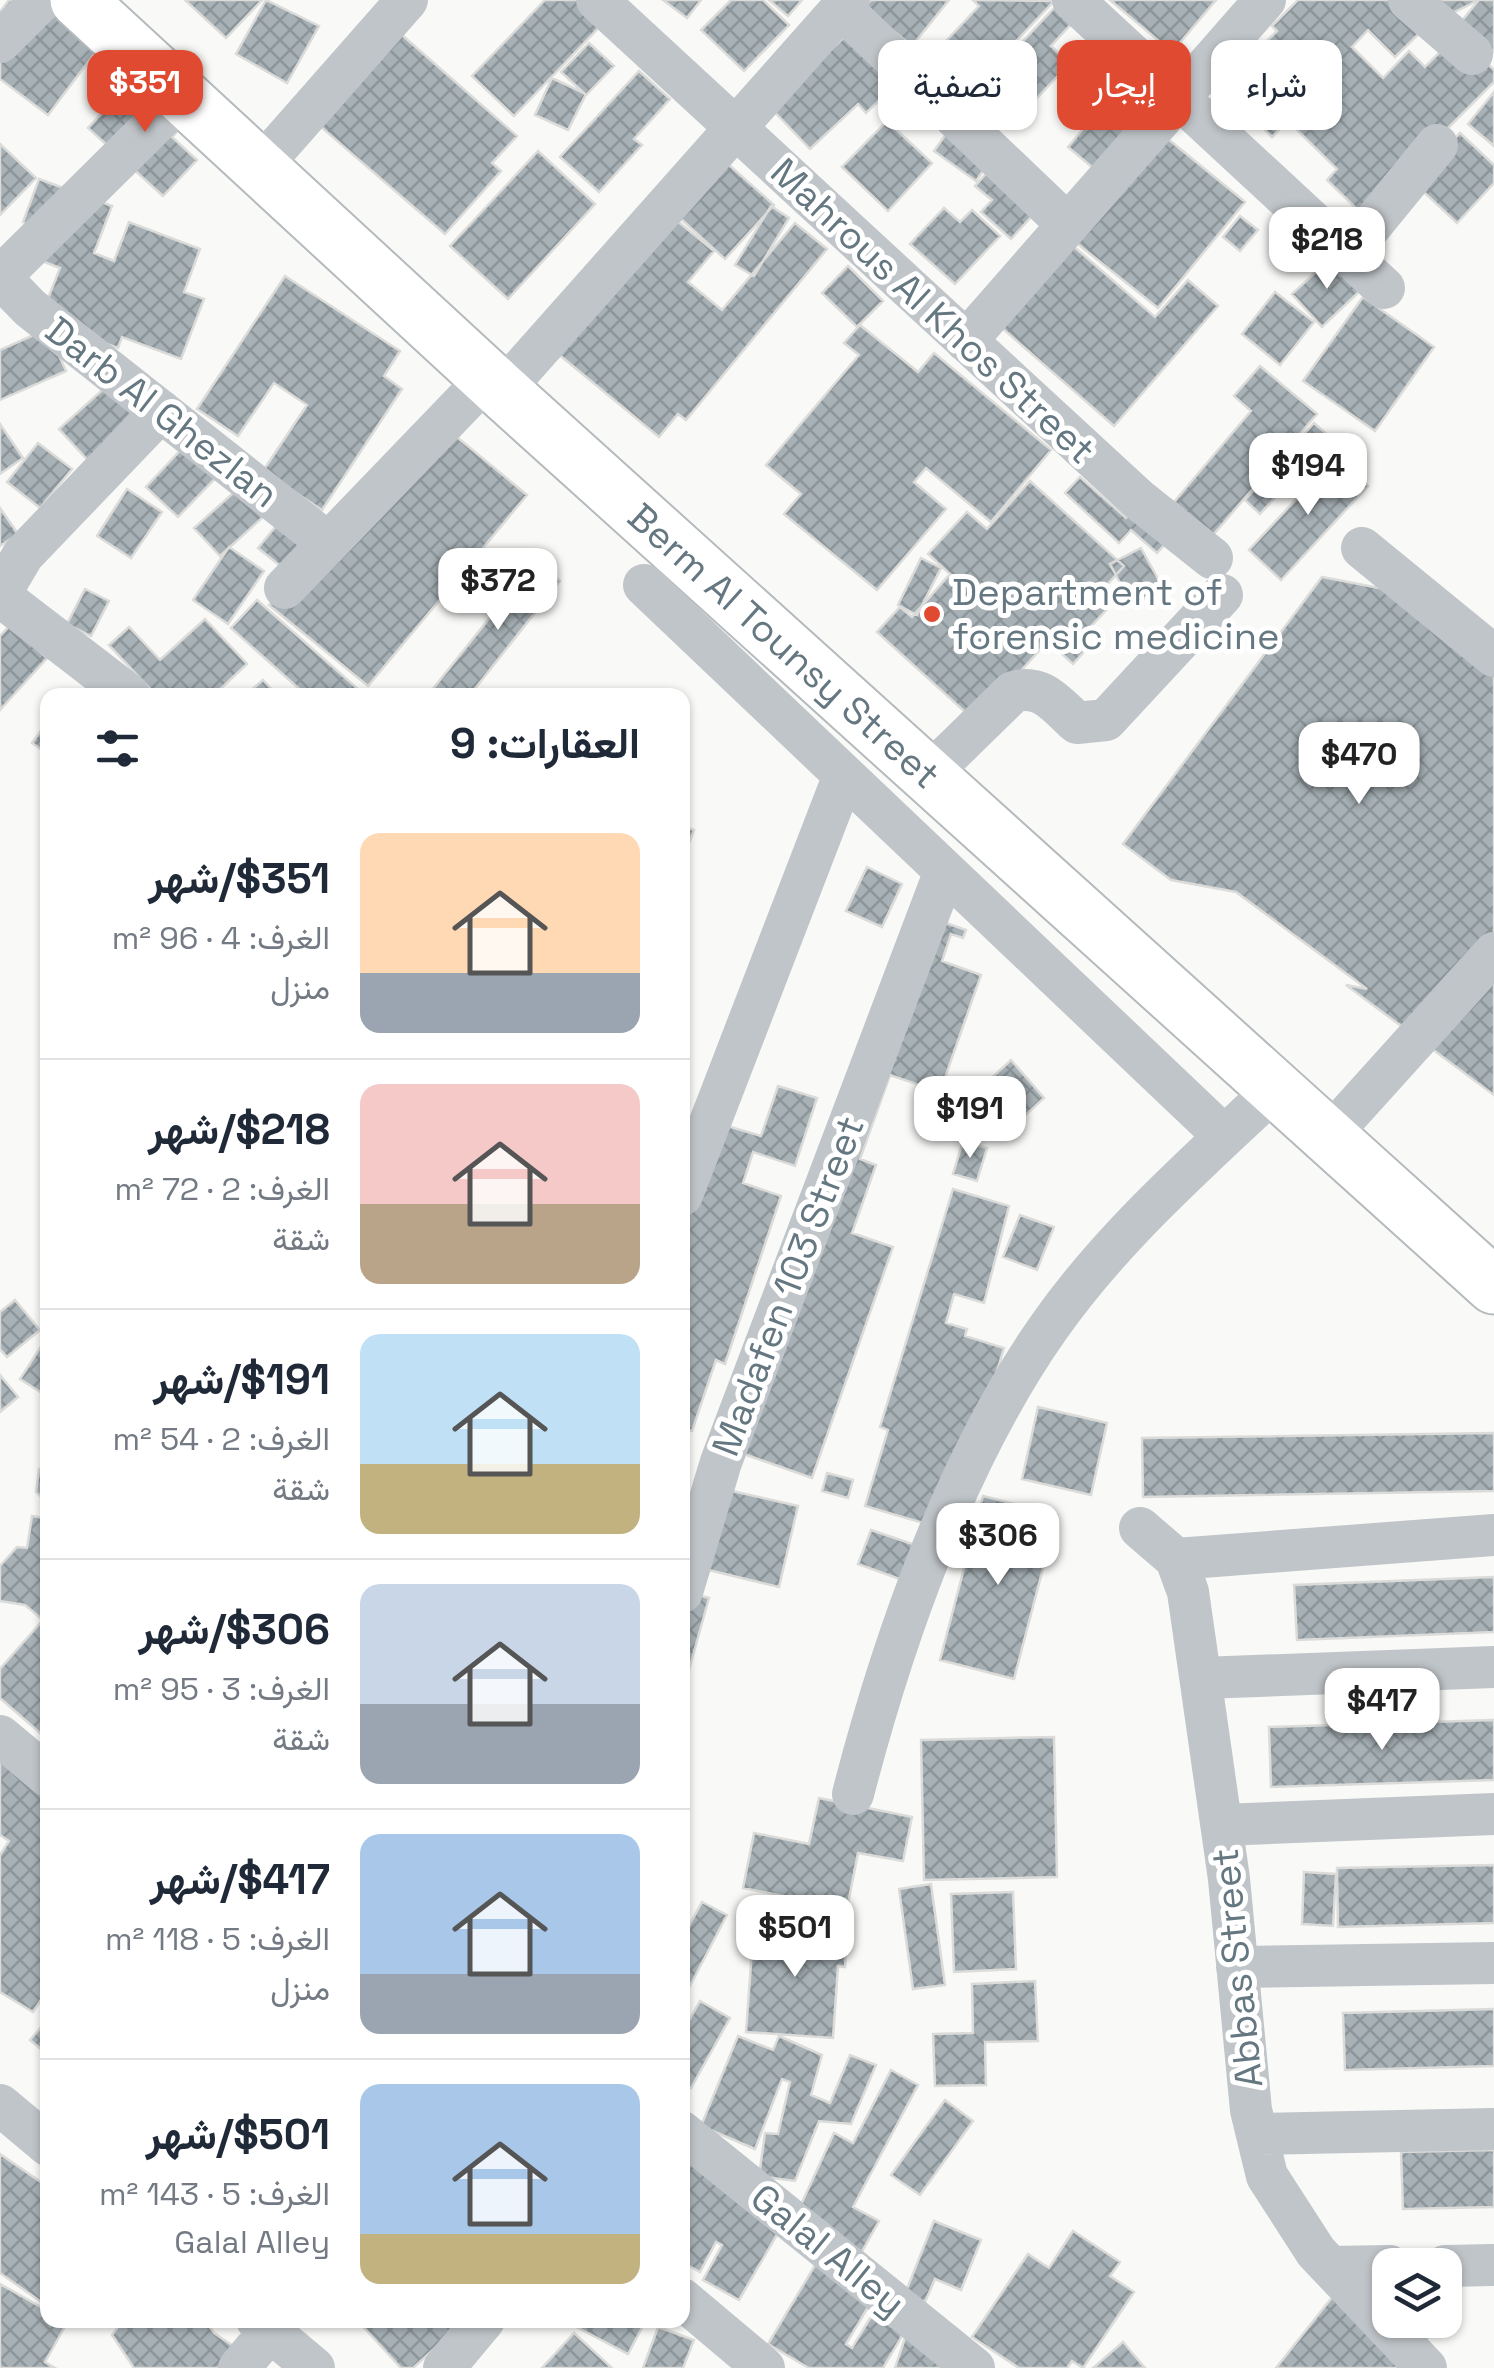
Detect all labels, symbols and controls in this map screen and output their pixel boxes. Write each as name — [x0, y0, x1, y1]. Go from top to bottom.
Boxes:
chip: تصفية — [878, 40, 1037, 130]
chip: إيجار — [1057, 40, 1191, 130]
chip: شراء — [1211, 40, 1342, 130]
pin: $351 — [86, 50, 204, 135]
text: $351 — [109, 62, 181, 102]
street label: Mahrous Al Khos Street — [761, 148, 1105, 474]
pin: $218 — [1268, 207, 1386, 292]
text: $218 — [1291, 219, 1363, 259]
street label: Darb Al Ghezlan — [36, 306, 288, 518]
pin: $194 — [1249, 433, 1367, 518]
text: $194 — [1271, 445, 1345, 485]
street label: Berm Al Tounsy Street — [618, 493, 950, 799]
pin: $372 — [439, 548, 557, 633]
text: $372 — [460, 560, 536, 600]
place label: Department of forensic medicine — [952, 568, 1279, 660]
marker: Department of forensic medicine — [921, 603, 943, 625]
text: العقارات: 9 — [450, 717, 640, 770]
icon: filters — [90, 721, 145, 776]
pin: $470 — [1300, 722, 1418, 807]
text: $470 — [1321, 734, 1397, 774]
text: $351/شهر — [148, 852, 330, 905]
icon: home — [440, 873, 560, 993]
text: الغرف: 4 · 96 m² — [112, 918, 330, 958]
text: منزل — [270, 968, 330, 1008]
pin: $191 — [911, 1076, 1029, 1161]
text: $191 — [936, 1088, 1004, 1128]
text: $218/شهر — [148, 1103, 330, 1156]
street label: Madafen 103 Street — [701, 1109, 875, 1463]
icon: home — [440, 1124, 560, 1244]
text: الغرف: 2 · 72 m² — [115, 1169, 330, 1209]
text: شقة — [272, 1219, 330, 1259]
text: $191/شهر — [153, 1353, 330, 1406]
icon: home — [440, 1374, 560, 1494]
text: الغرف: 2 · 54 m² — [112, 1419, 330, 1459]
text: شقة — [272, 1469, 330, 1509]
pin: $306 — [939, 1503, 1057, 1588]
text: $306 — [958, 1515, 1038, 1555]
text: $306/شهر — [138, 1603, 330, 1656]
icon: home — [440, 1624, 560, 1744]
pin: $417 — [1323, 1668, 1441, 1753]
text: الغرف: 3 · 95 m² — [113, 1669, 330, 1709]
text: $417 — [1347, 1680, 1417, 1720]
text: شقة — [272, 1719, 330, 1759]
street label: Abbas Street — [1201, 1846, 1273, 2090]
text: $417/شهر — [150, 1853, 330, 1906]
icon: home — [440, 1874, 560, 1994]
pin: $501 — [736, 1895, 854, 1980]
text: $501 — [758, 1907, 832, 1947]
text: الغرف: 5 · 118 m² — [105, 1919, 330, 1959]
text: منزل — [270, 1969, 330, 2009]
text: $501/شهر — [146, 2108, 330, 2161]
icon: home — [440, 2124, 560, 2244]
street label: Galal Alley — [741, 2173, 915, 2327]
text: الغرف: 5 · 143 m² — [99, 2174, 330, 2214]
text: Galal Alley — [174, 2222, 330, 2262]
map controls — [1372, 2248, 1462, 2338]
button: layers — [1372, 2248, 1462, 2338]

